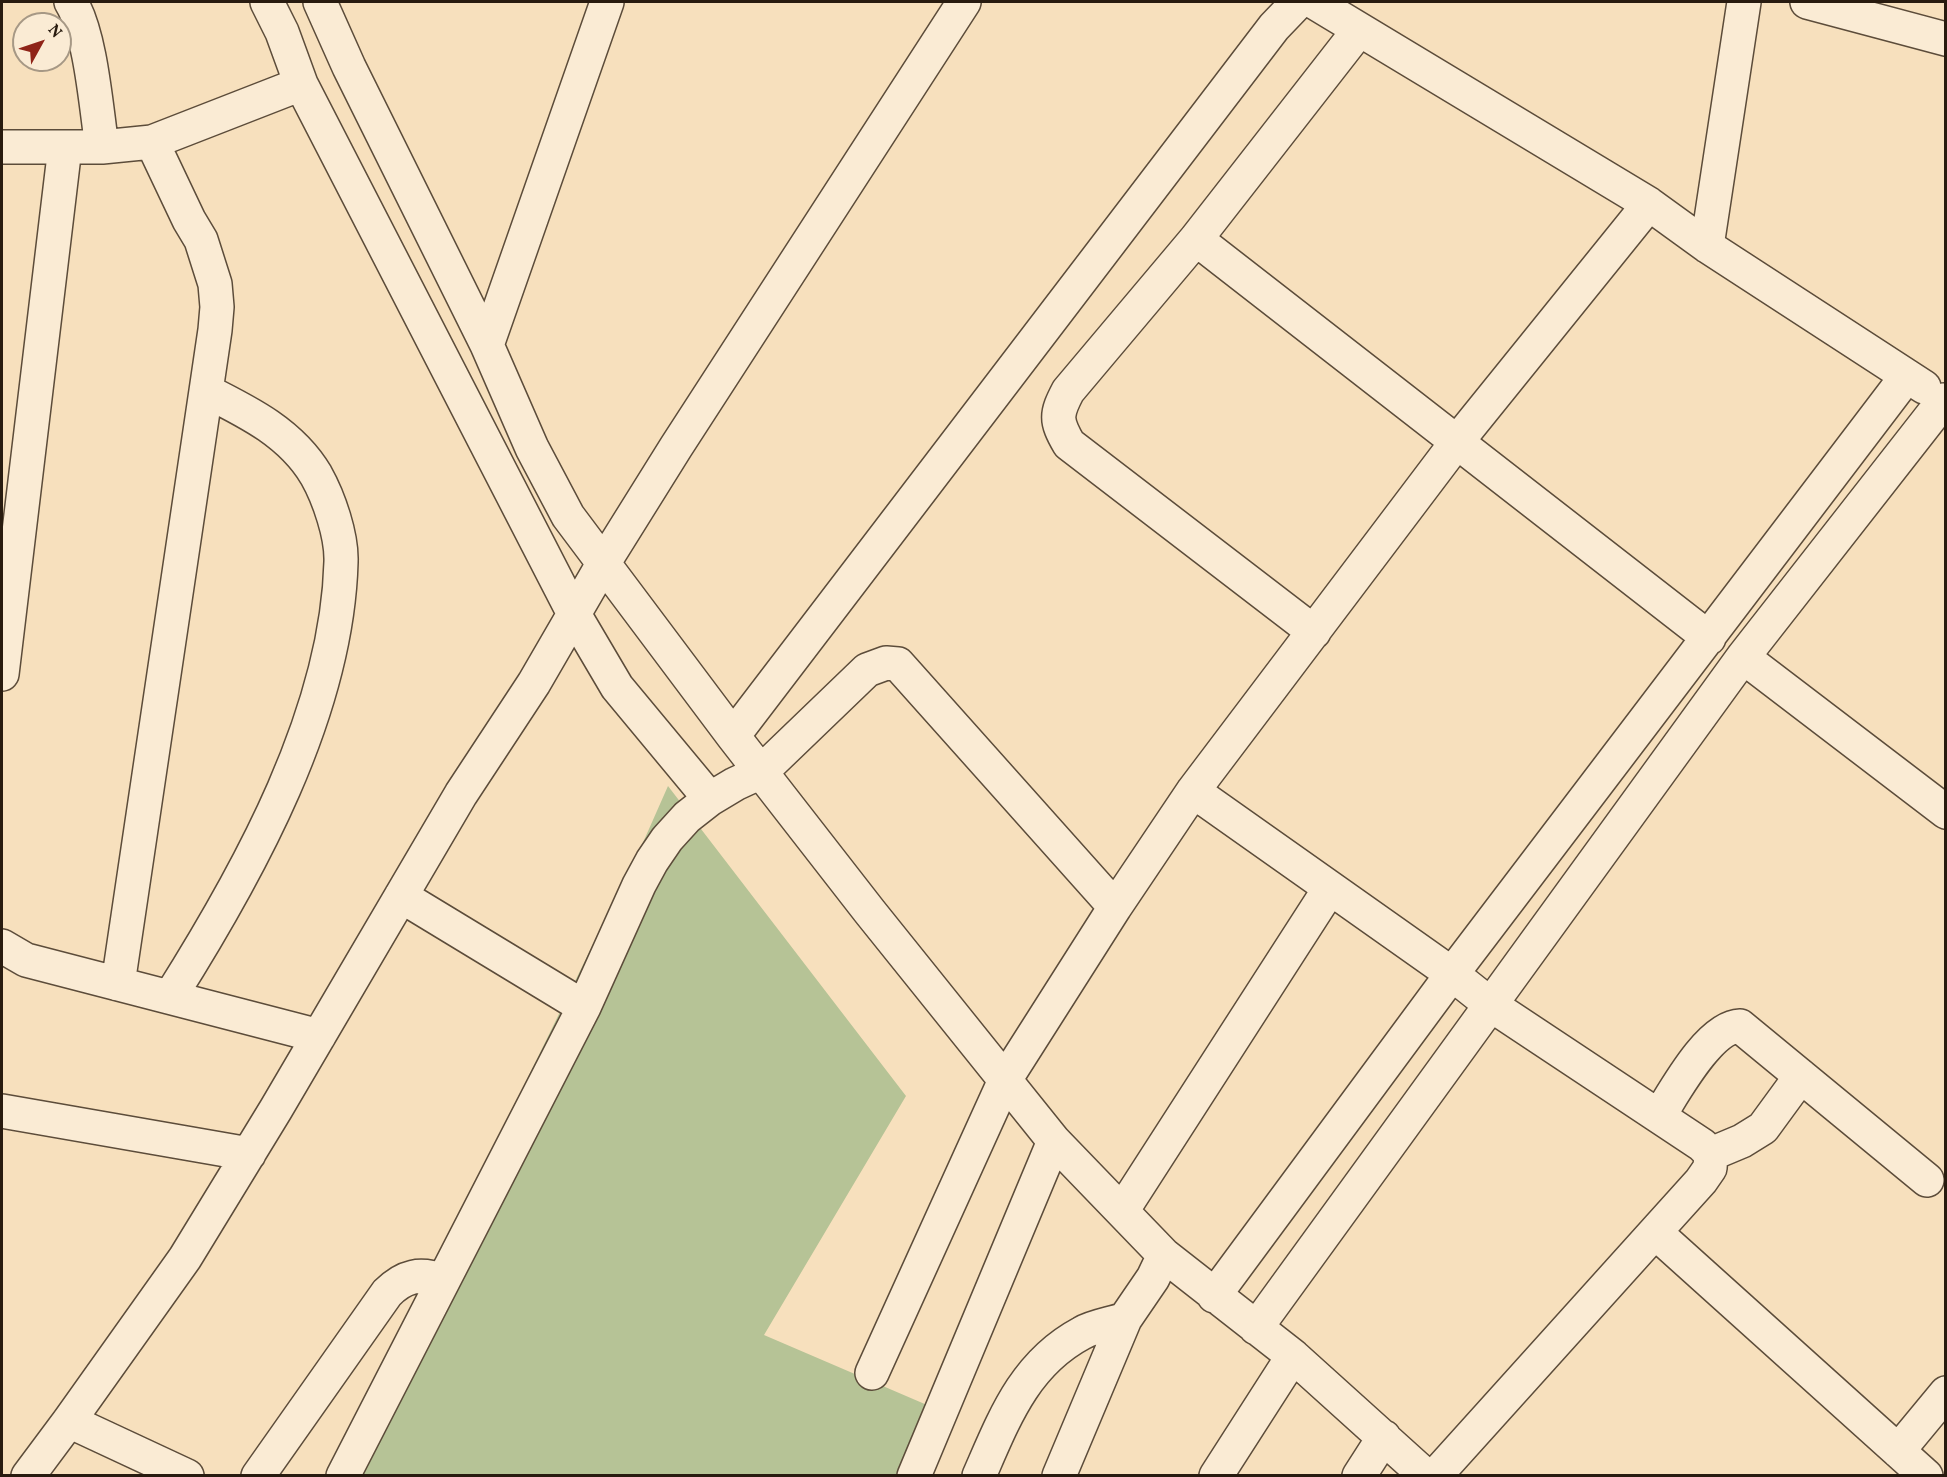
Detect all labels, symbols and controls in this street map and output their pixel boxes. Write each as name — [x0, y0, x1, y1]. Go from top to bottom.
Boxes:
north arrow — [12, 12, 72, 72]
text: N — [42, 20, 66, 43]

